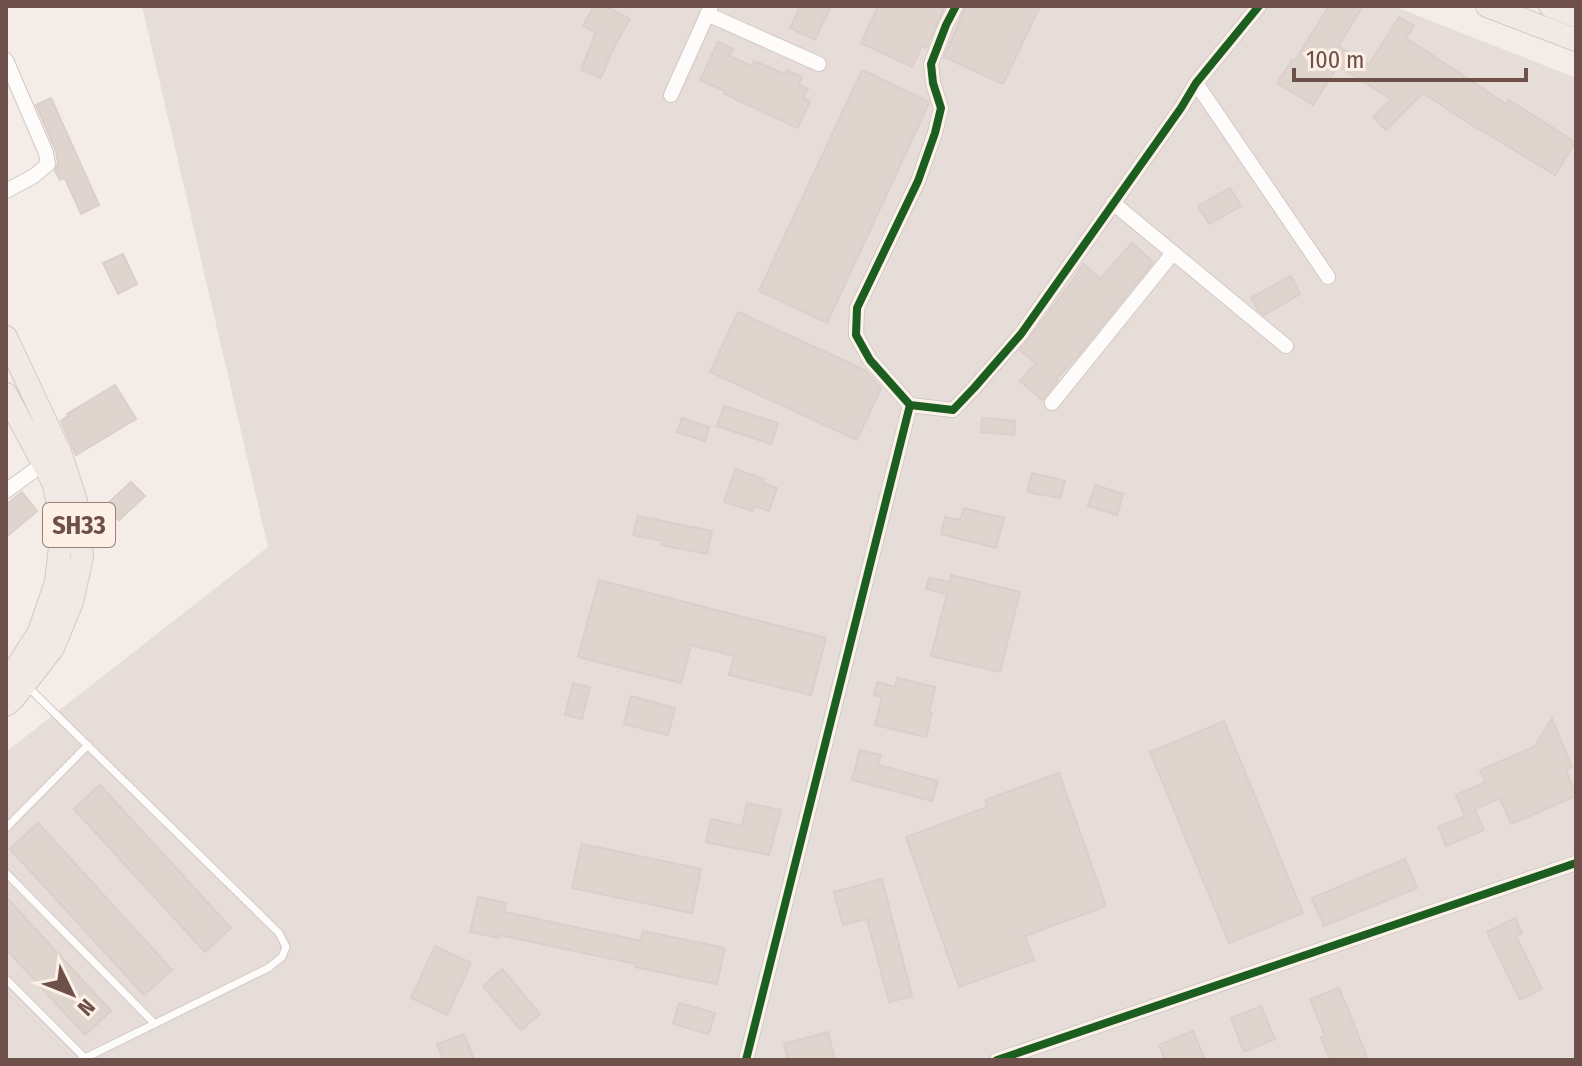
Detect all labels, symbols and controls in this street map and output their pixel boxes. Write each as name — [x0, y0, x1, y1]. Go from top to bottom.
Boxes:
scale bar — [1294, 32, 1526, 82]
text: 100 m — [1306, 46, 1364, 74]
road number: SH33 — [43, 503, 115, 547]
north arrow — [32, 954, 112, 1034]
text: N — [72, 993, 101, 1021]

